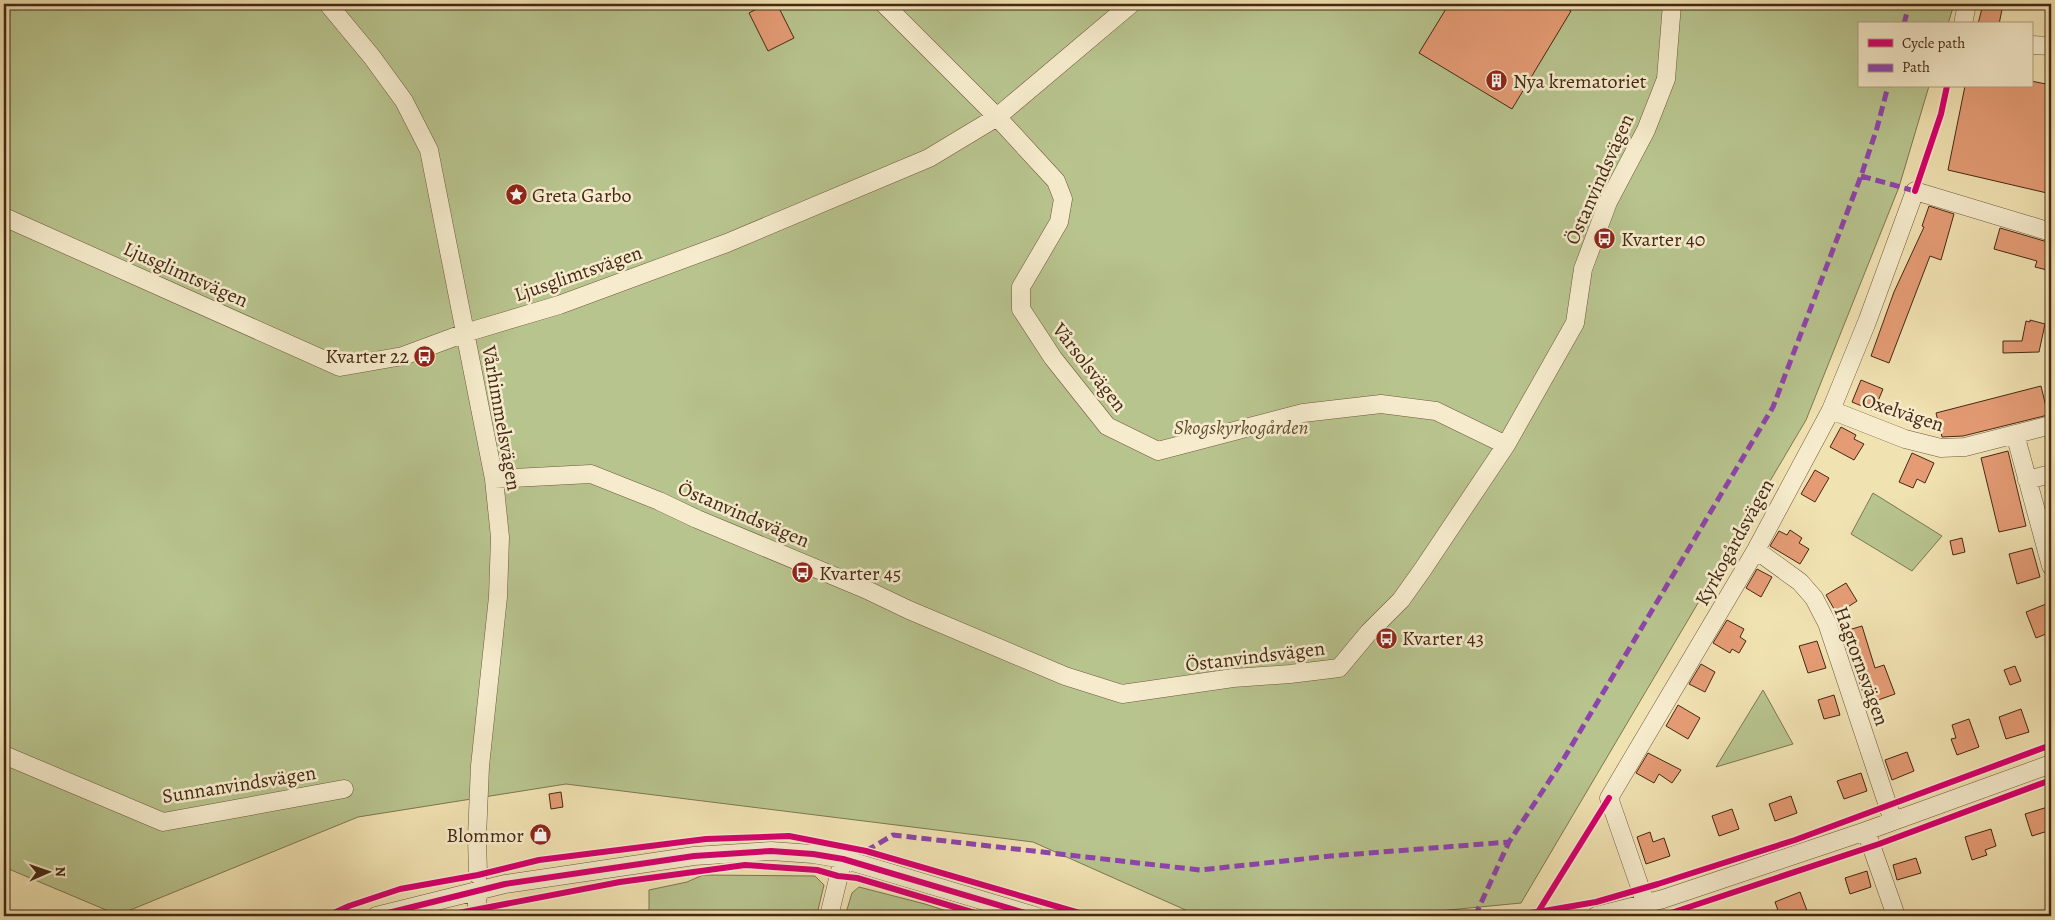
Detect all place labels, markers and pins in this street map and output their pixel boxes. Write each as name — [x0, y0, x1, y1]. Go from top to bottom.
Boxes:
place label: Nya krematoriet — [1513, 68, 1647, 95]
building icon: Nya krematoriet — [1485, 69, 1509, 93]
place label: Greta Garbo — [532, 182, 632, 209]
place icon: Greta Garbo — [504, 183, 528, 207]
place label: Kvarter 40 — [1621, 226, 1705, 253]
bus stop icon: Kvarter 40 — [1593, 227, 1617, 251]
place label: Kvarter 22 — [325, 343, 409, 370]
bus stop icon: Kvarter 22 — [413, 344, 437, 368]
place label: Kvarter 45 — [819, 560, 901, 587]
bus stop icon: Kvarter 45 — [791, 561, 815, 585]
place label: Kvarter 43 — [1402, 625, 1484, 652]
bus stop icon: Kvarter 43 — [1374, 626, 1398, 650]
place label: Blommor — [446, 822, 524, 849]
shop icon: Blommor — [528, 823, 552, 847]

